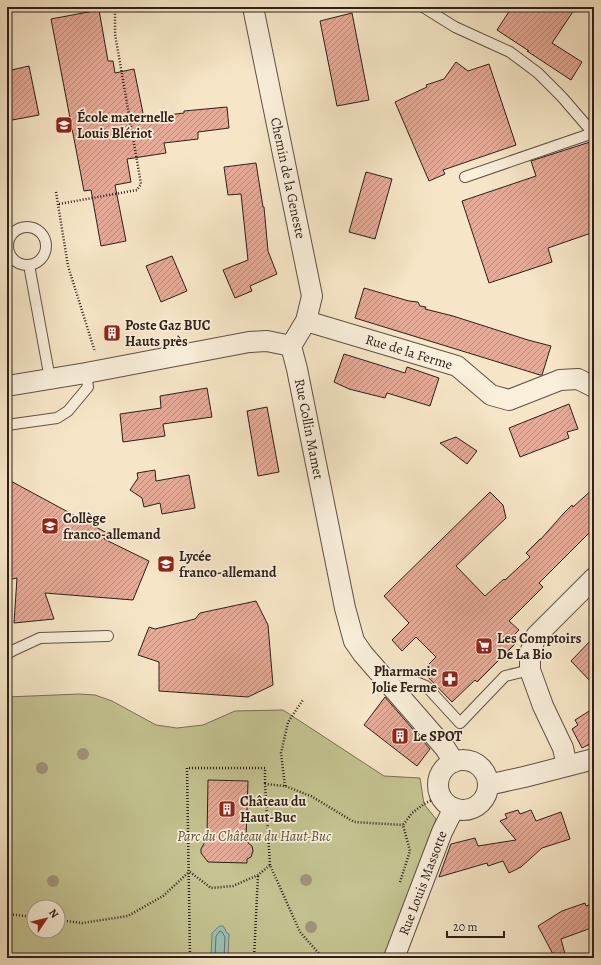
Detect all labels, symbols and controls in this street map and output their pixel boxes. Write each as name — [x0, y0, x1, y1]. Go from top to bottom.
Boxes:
place label: École maternelle Louis Blériot — [77, 108, 175, 143]
school or university icon: École maternelle Louis Blériot — [54, 115, 74, 135]
street label: Chemin de la Geneste — [266, 116, 310, 240]
place label: Poste Gaz BUC Hauts près — [125, 316, 211, 351]
building icon: Poste Gaz BUC Hauts près — [102, 323, 122, 343]
street label: Rue de la Ferme — [363, 330, 455, 374]
street label: Rue Collin Mamet — [290, 377, 328, 481]
place label: Collège franco-allemand — [63, 509, 161, 544]
school or university icon: Collège franco-allemand — [40, 516, 60, 536]
place label: Lycée franco-allemand — [179, 547, 277, 582]
school or university icon: Lycée franco-allemand — [156, 554, 176, 574]
place label: Les Comptoirs De La Bio — [497, 629, 582, 664]
supermarket icon: Les Comptoirs De La Bio — [474, 636, 494, 656]
place label: Pharmacie Jolie Ferme — [372, 662, 438, 697]
pharmacy icon: Pharmacie Jolie Ferme — [440, 669, 460, 689]
building icon: Le SPOT — [390, 726, 410, 746]
place label: Le SPOT — [413, 727, 462, 746]
place label: Château du Haut-Buc — [240, 792, 306, 827]
building icon: Château du Haut-Buc — [217, 799, 237, 819]
park label: Parc du Château du Haut-Buc — [177, 827, 331, 846]
street label: Rue Louis Massotte — [394, 828, 452, 938]
north arrow — [26, 899, 66, 939]
text: N — [45, 906, 62, 921]
scale bar — [447, 913, 504, 939]
text: 20 m — [453, 919, 477, 935]

